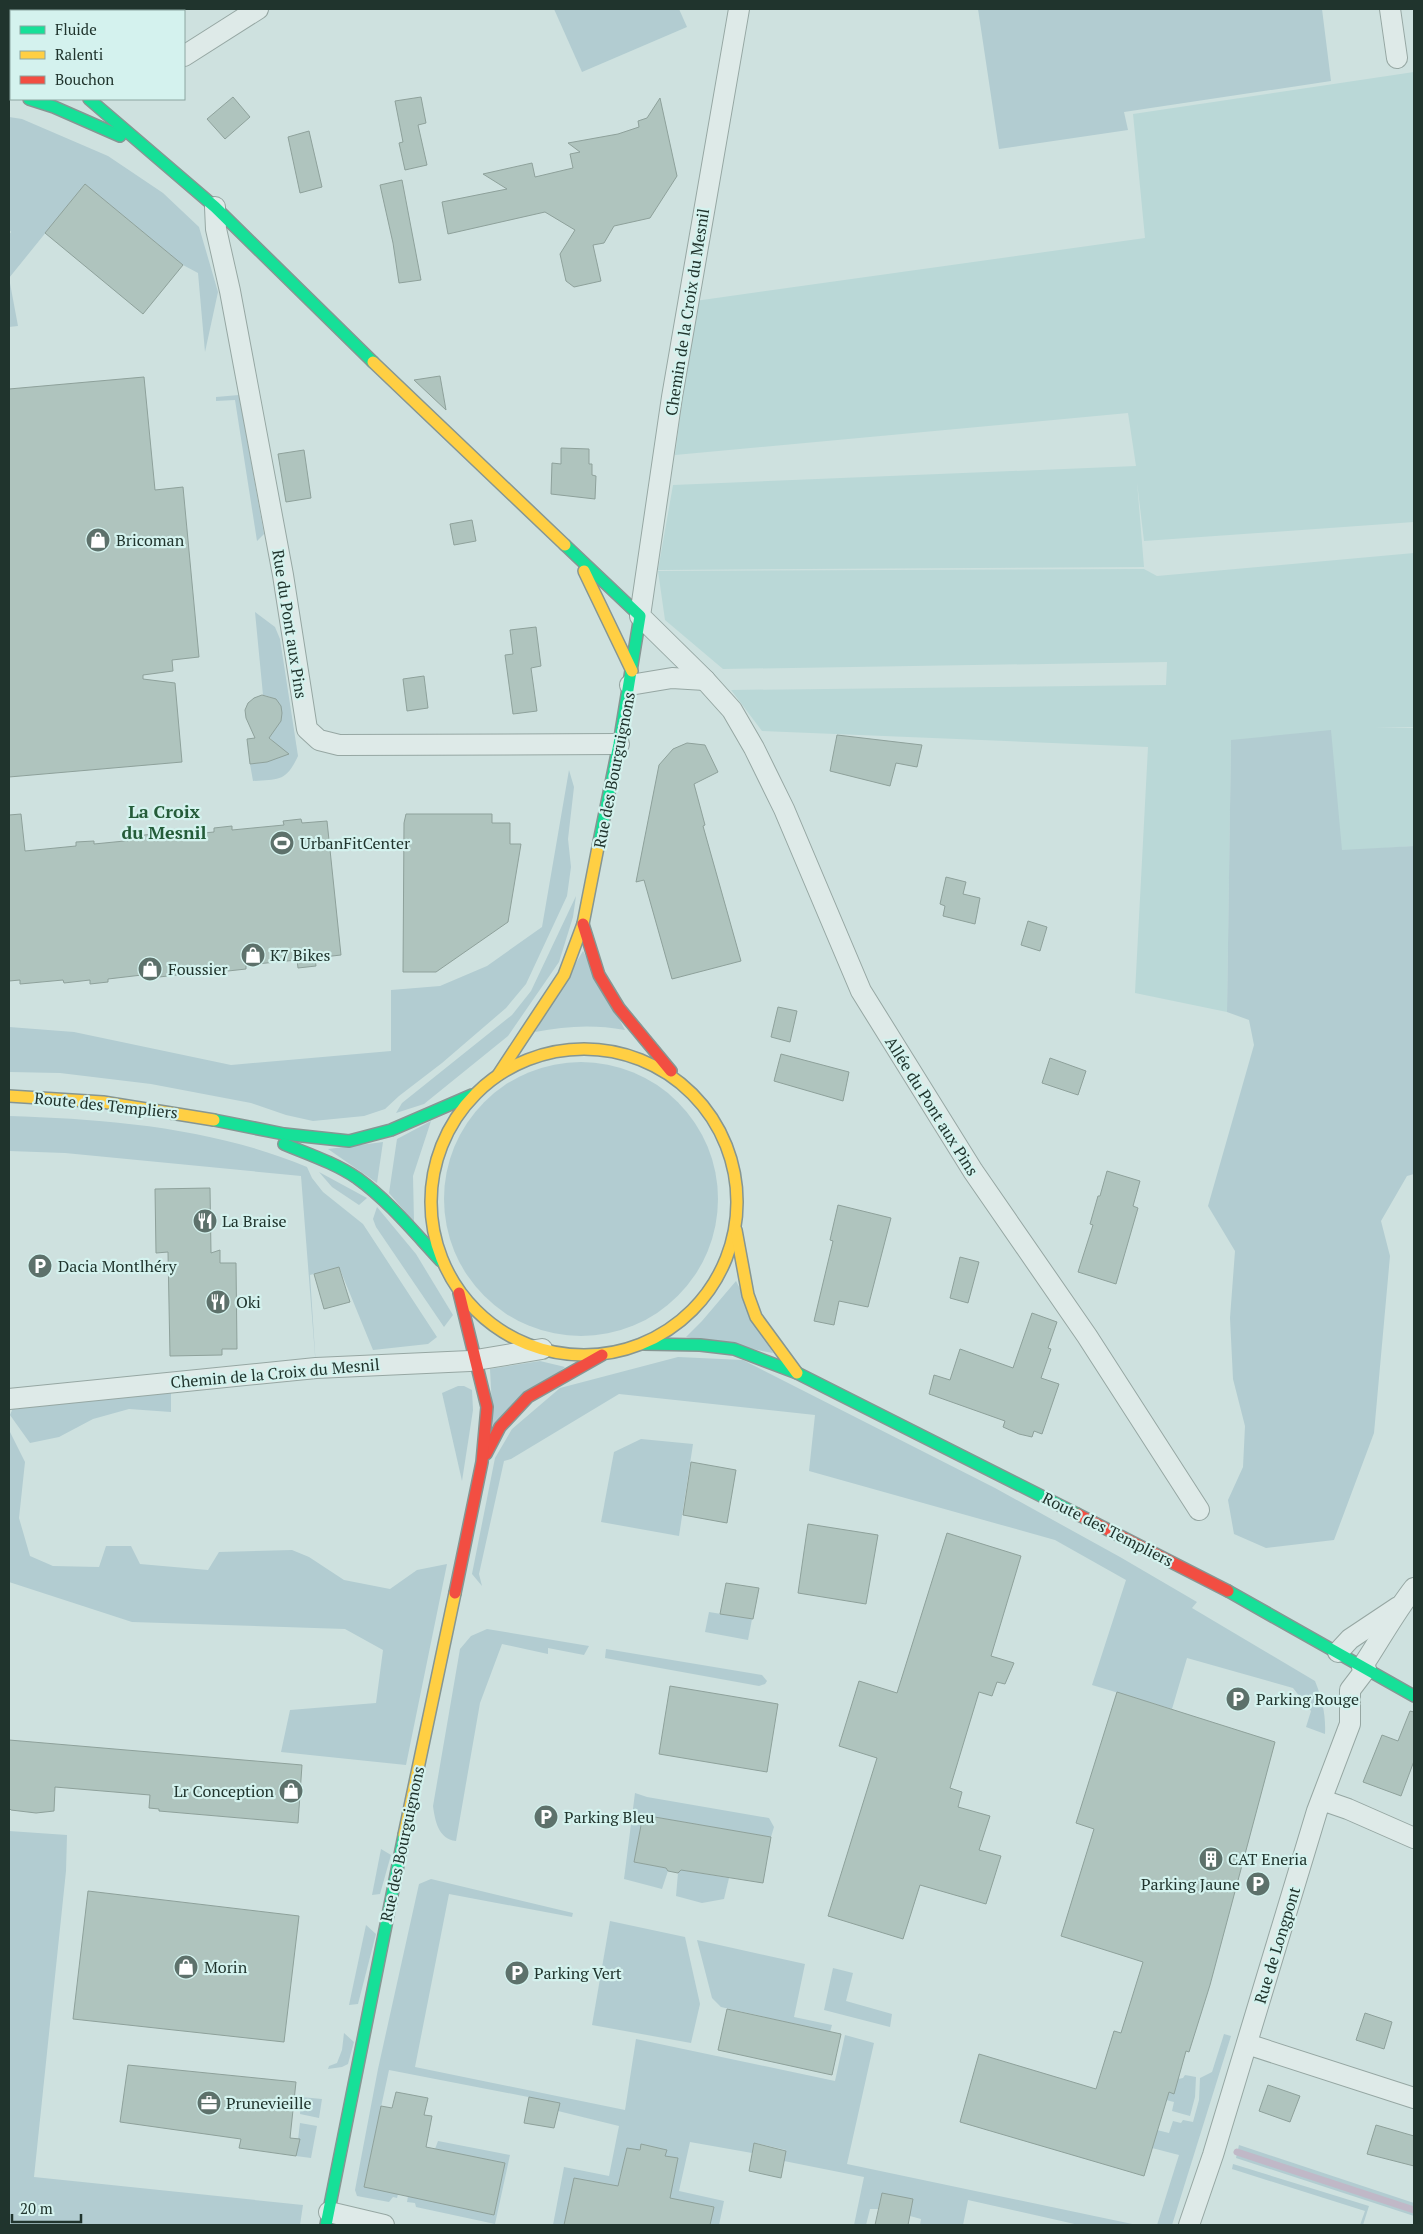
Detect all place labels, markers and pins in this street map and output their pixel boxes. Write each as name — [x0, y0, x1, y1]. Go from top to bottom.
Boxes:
shop icon: Bricoman — [85, 527, 111, 553]
place label: Bricoman — [116, 529, 185, 551]
sports icon: UrbanFitCenter — [269, 830, 295, 856]
place label: UrbanFitCenter — [300, 832, 411, 854]
shop icon: K7 Bikes — [240, 942, 266, 968]
place label: K7 Bikes — [270, 944, 331, 966]
shop icon: Foussier — [137, 956, 163, 982]
place label: Foussier — [168, 958, 228, 980]
restaurant icon: La Braise — [192, 1208, 218, 1234]
place label: La Braise — [222, 1210, 287, 1232]
parking icon: Dacia Montlhéry — [27, 1253, 53, 1279]
place label: Dacia Montlhéry — [58, 1255, 177, 1277]
restaurant icon: Oki — [205, 1289, 231, 1315]
place label: Oki — [236, 1291, 261, 1313]
parking icon: Parking Rouge — [1225, 1686, 1251, 1712]
place label: Parking Rouge — [1256, 1688, 1359, 1710]
shop icon: Lr Conception — [278, 1778, 304, 1804]
place label: Lr Conception — [174, 1780, 274, 1802]
parking icon: Parking Bleu — [533, 1804, 559, 1830]
place label: Parking Bleu — [564, 1806, 655, 1828]
building icon: CAT Eneria — [1198, 1846, 1224, 1872]
place label: CAT Eneria — [1228, 1848, 1307, 1870]
parking icon: Parking Jaune — [1245, 1871, 1271, 1897]
place label: Parking Jaune — [1141, 1873, 1240, 1895]
shop icon: Morin — [173, 1954, 199, 1980]
place label: Morin — [204, 1956, 248, 1978]
parking icon: Parking Vert — [504, 1960, 530, 1986]
place label: Parking Vert — [534, 1962, 622, 1984]
office icon: Prunevieille — [196, 2090, 222, 2116]
place label: Prunevieille — [226, 2092, 312, 2114]

